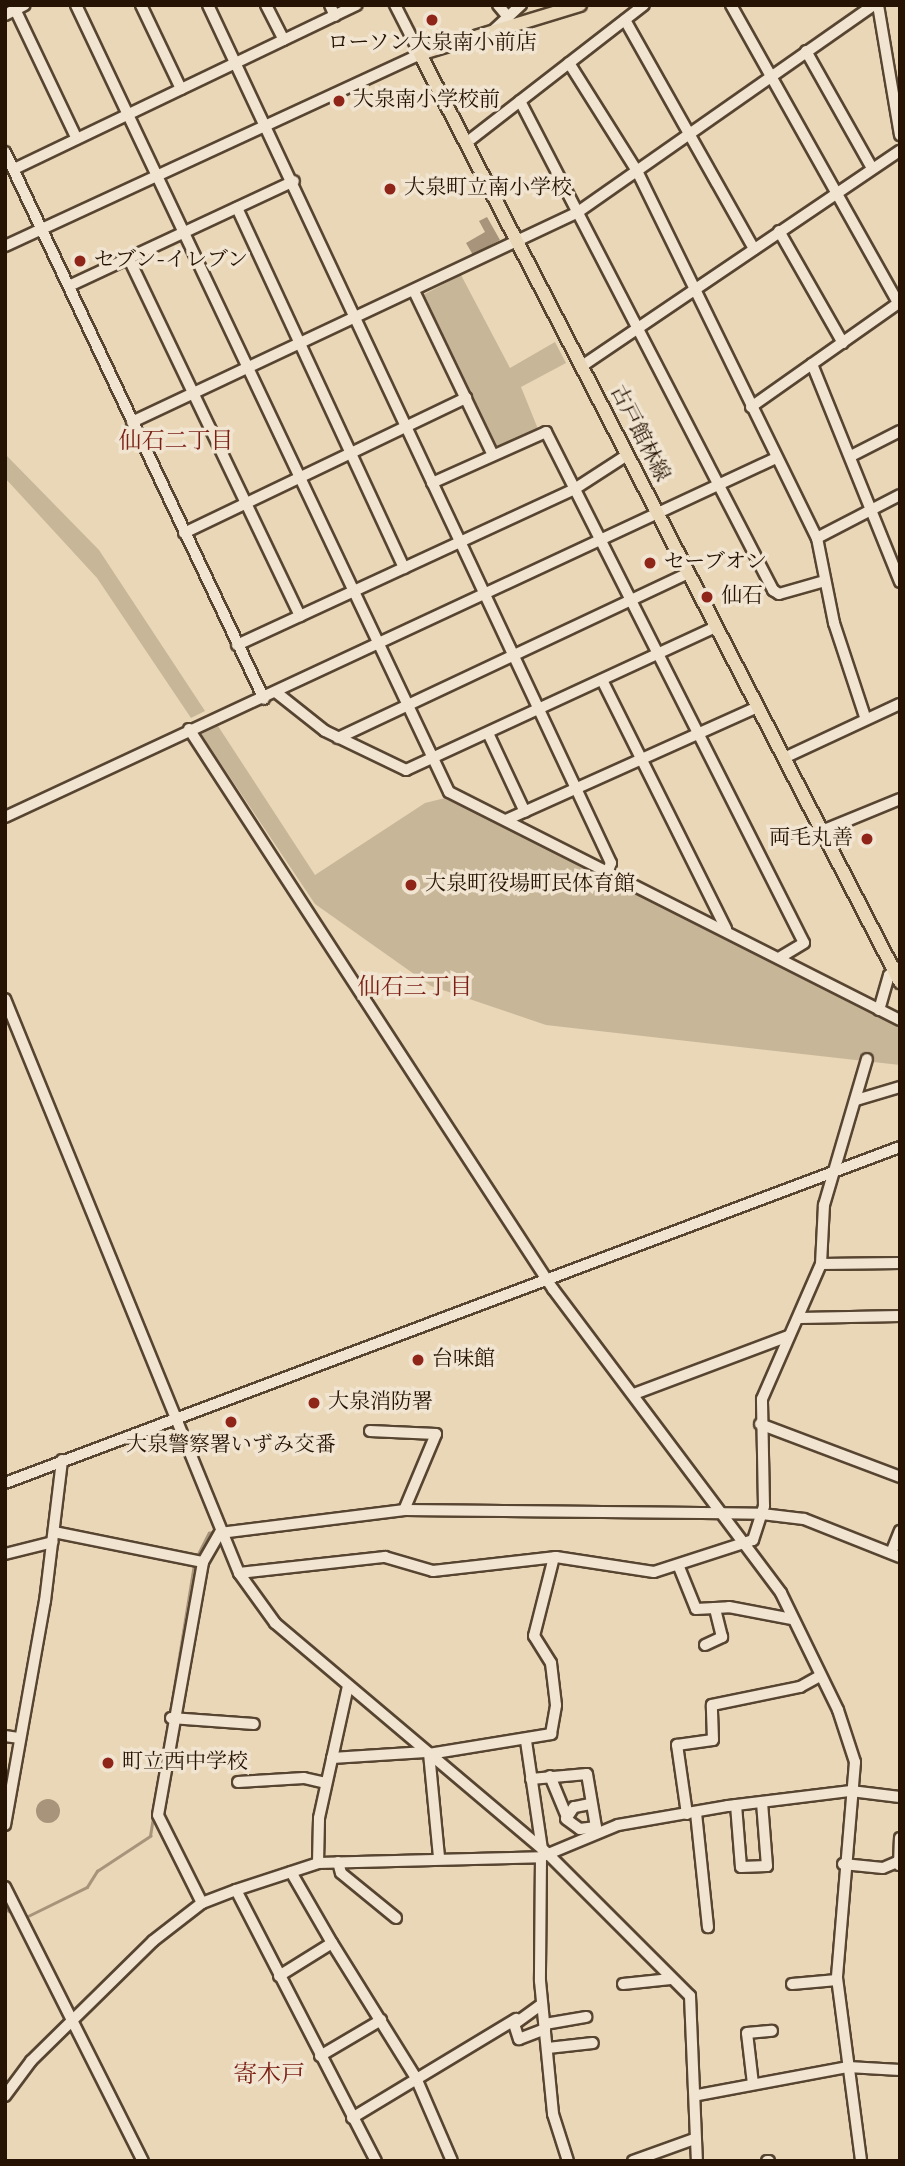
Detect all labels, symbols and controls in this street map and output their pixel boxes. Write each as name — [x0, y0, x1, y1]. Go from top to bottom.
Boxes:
marker: ローソン大泉南小前店 — [424, 12, 440, 28]
place label: ローソン大泉南小前店 — [327, 31, 537, 57]
place label: 大泉南小学校前 — [353, 88, 500, 114]
marker: 大泉南小学校前 — [331, 93, 347, 109]
place label: 大泉町立南小学校 — [404, 176, 572, 202]
marker: 大泉町立南小学校 — [382, 181, 398, 197]
place label: セブン-イレブン — [94, 248, 250, 274]
marker: セブン-イレブン — [72, 253, 88, 269]
street label: 古戸館林線 — [604, 382, 674, 486]
district label: 仙石二丁目 — [119, 428, 233, 456]
place label: セーブオン — [664, 550, 768, 576]
marker: セーブオン — [642, 555, 658, 571]
place label: 仙石 — [721, 584, 763, 610]
marker: 仙石 — [699, 589, 715, 605]
place label: 両毛丸善 — [769, 826, 853, 852]
marker: 両毛丸善 — [859, 831, 875, 847]
place label: 大泉町役場町民体育館 — [425, 872, 635, 898]
marker: 大泉町役場町民体育館 — [403, 877, 419, 893]
district label: 仙石三丁目 — [358, 974, 472, 1002]
place label: 台味館 — [432, 1347, 495, 1373]
marker: 台味館 — [410, 1352, 426, 1368]
place label: 大泉消防署 — [328, 1390, 433, 1416]
marker: 大泉消防署 — [306, 1395, 322, 1411]
marker: 大泉警察署いずみ交番 — [223, 1414, 239, 1430]
place label: 大泉警察署いずみ交番 — [126, 1433, 336, 1459]
place label: 町立西中学校 — [122, 1750, 248, 1776]
marker: 町立西中学校 — [100, 1755, 116, 1771]
district label: 寄木戸 — [233, 2063, 305, 2091]

